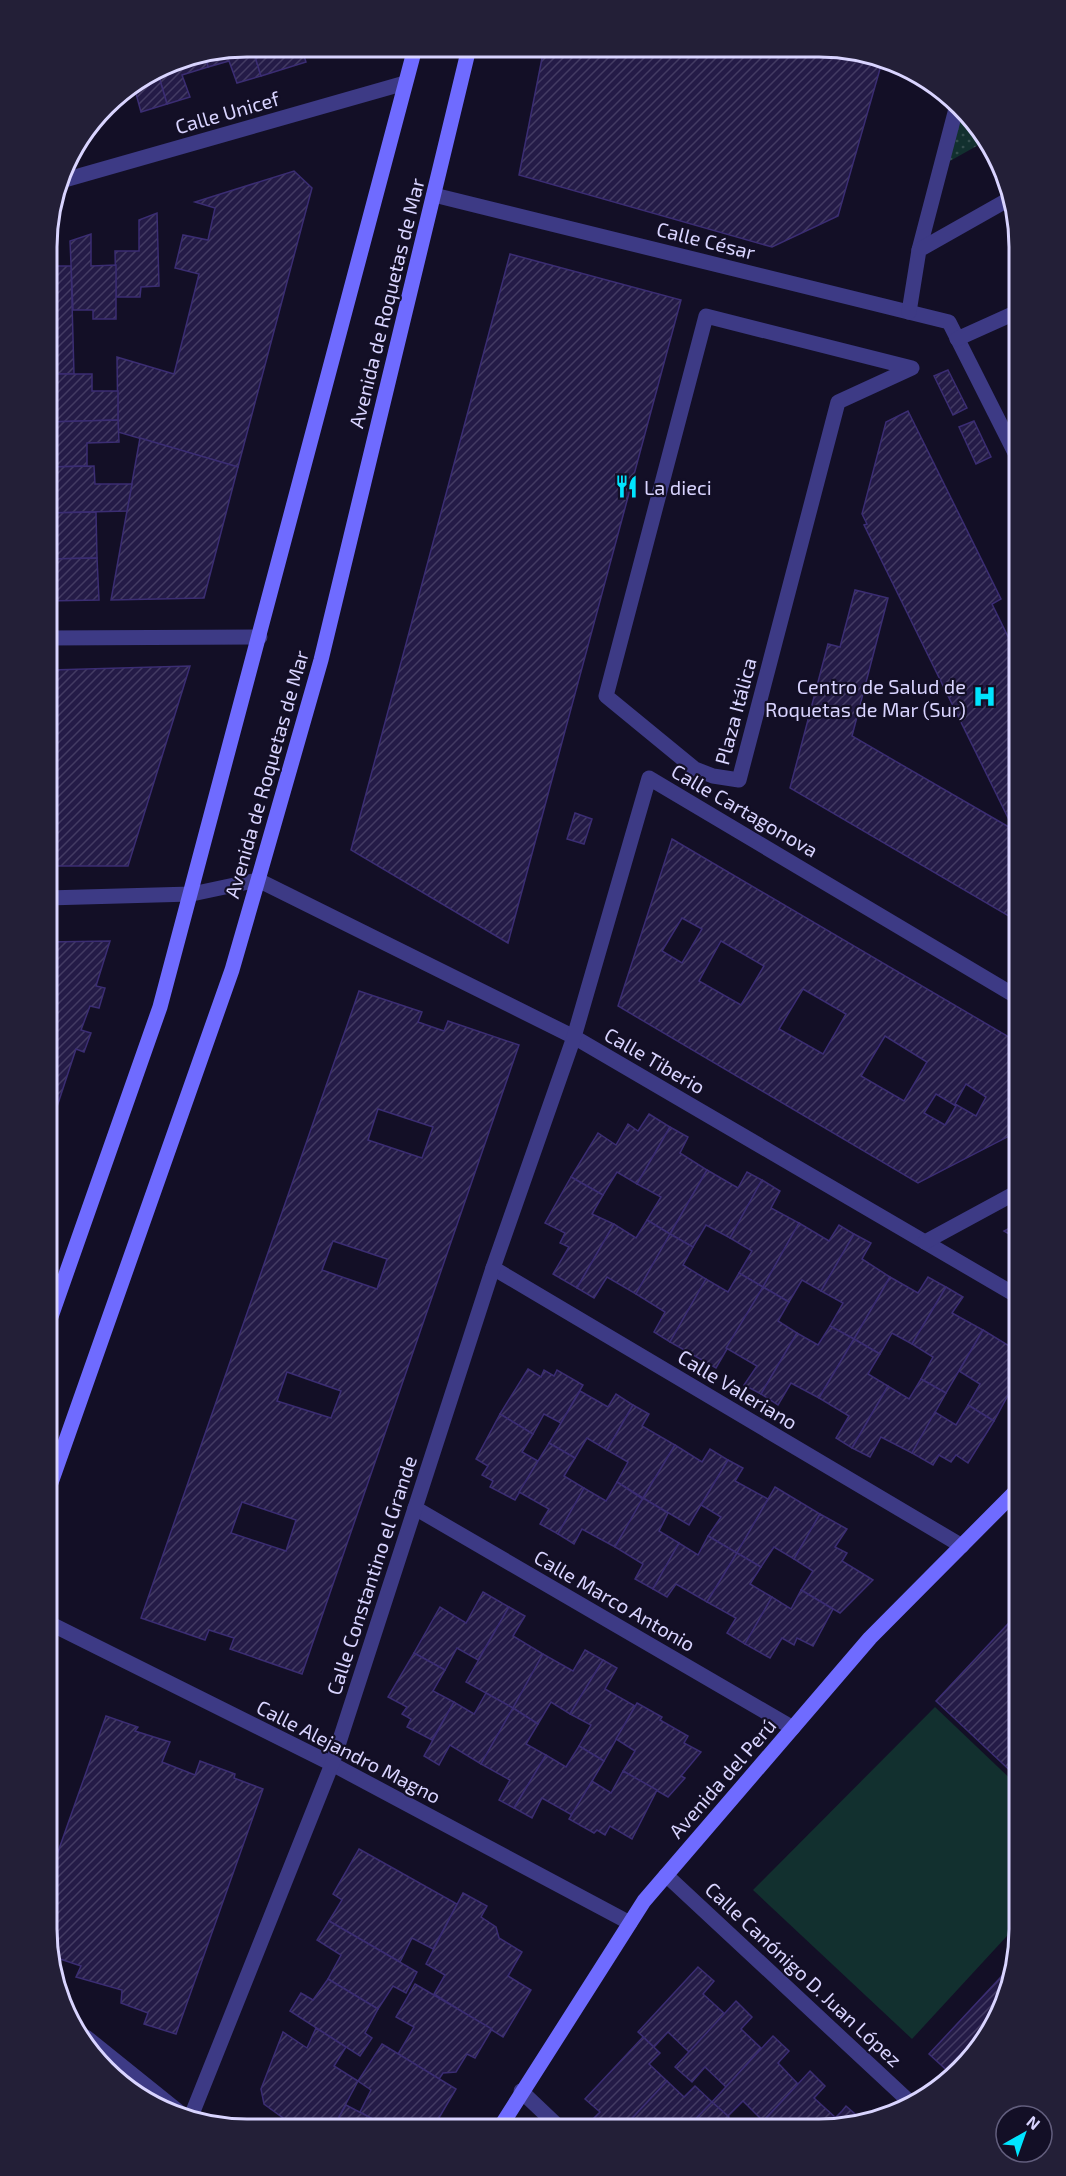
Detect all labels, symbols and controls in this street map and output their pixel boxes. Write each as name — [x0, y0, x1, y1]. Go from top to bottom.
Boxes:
street label: Calle Unicef — [172, 86, 282, 138]
street label: Avenida de Roquetas de Mar — [343, 175, 429, 431]
street label: Calle César — [654, 216, 758, 264]
restaurant icon: La dieci — [613, 474, 639, 500]
place label: La dieci — [644, 475, 712, 499]
street label: Avenida de Roquetas de Mar — [219, 647, 313, 901]
street label: Plaza Itálica — [709, 655, 761, 767]
place label: Centro de Salud de Roquetas de Mar (Sur) — [765, 674, 966, 721]
hospital icon: Centro de Salud de Roquetas de Mar (Sur) — [971, 684, 997, 710]
street label: Calle Cartagonova — [667, 758, 823, 862]
street label: Calle Tiberio — [600, 1022, 710, 1098]
street label: Calle Valeriano — [674, 1344, 802, 1434]
street label: Calle Constantino el Grande — [321, 1452, 421, 1698]
street label: Calle Marco Antonio — [530, 1544, 700, 1656]
street label: Calle Alejandro Magno — [253, 1694, 445, 1808]
street label: Avenida del Perú — [664, 1713, 780, 1843]
street label: Calle Canónigo D. Juan López — [701, 1877, 907, 2071]
north arrow — [994, 2104, 1054, 2164]
text: N — [1023, 2111, 1044, 2133]

